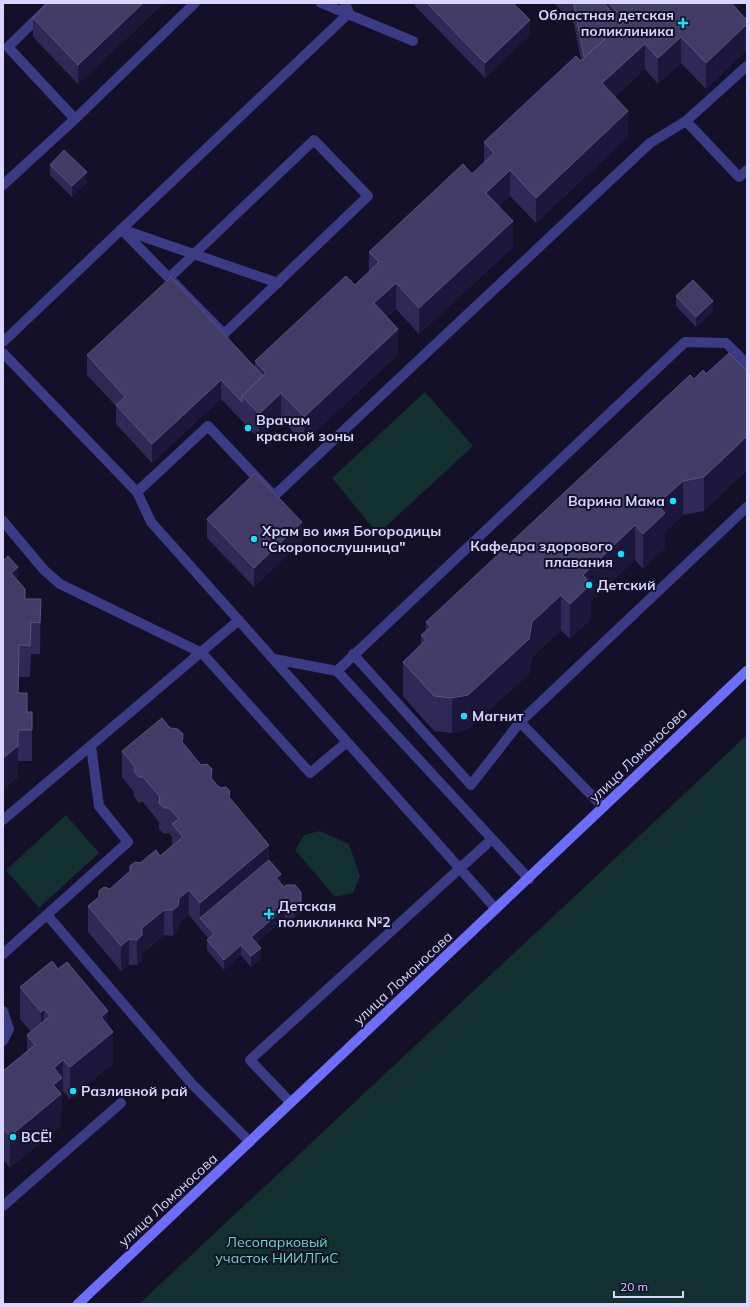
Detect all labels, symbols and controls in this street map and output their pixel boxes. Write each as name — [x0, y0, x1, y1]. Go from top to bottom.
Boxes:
place label: Областная детская поликлиника — [538, 6, 674, 40]
marker: Областная детская поликлиника — [677, 17, 689, 29]
place label: Врачам красной зоны — [256, 411, 354, 445]
marker: Врачам красной зоны — [243, 423, 253, 433]
place label: Варина Мама — [568, 492, 665, 510]
marker: Варина Мама — [668, 496, 678, 506]
place label: Храм во имя Богородицы "Скоропослушница" — [261, 522, 441, 556]
marker: Храм во имя Богородицы "Скоропослушница" — [249, 534, 259, 544]
place label: Кафедра здорового плавания — [470, 537, 613, 571]
marker: Кафедра здорового плавания — [616, 549, 626, 559]
place label: Детский — [597, 576, 656, 594]
marker: Детский — [584, 580, 594, 590]
street label: улица Ломоносова — [585, 704, 691, 806]
place label: Магнит — [472, 707, 524, 725]
marker: Магнит — [459, 711, 469, 721]
place label: Детская поликлинка №2 — [278, 897, 391, 931]
marker: Детская поликлинка №2 — [263, 908, 275, 920]
street label: улица Ломоносова — [350, 927, 456, 1029]
place label: Разливной рай — [81, 1082, 188, 1100]
marker: Разливной рай — [68, 1086, 78, 1096]
place label: ВСЁ! — [21, 1128, 52, 1146]
marker: ВСЁ! — [8, 1132, 18, 1142]
street label: улица Ломоносова — [115, 1149, 221, 1251]
park label: Лесопарковый участок НИИЛГиС — [215, 1233, 339, 1267]
scale bar — [614, 1273, 683, 1299]
text: 20 m — [620, 1279, 648, 1294]

